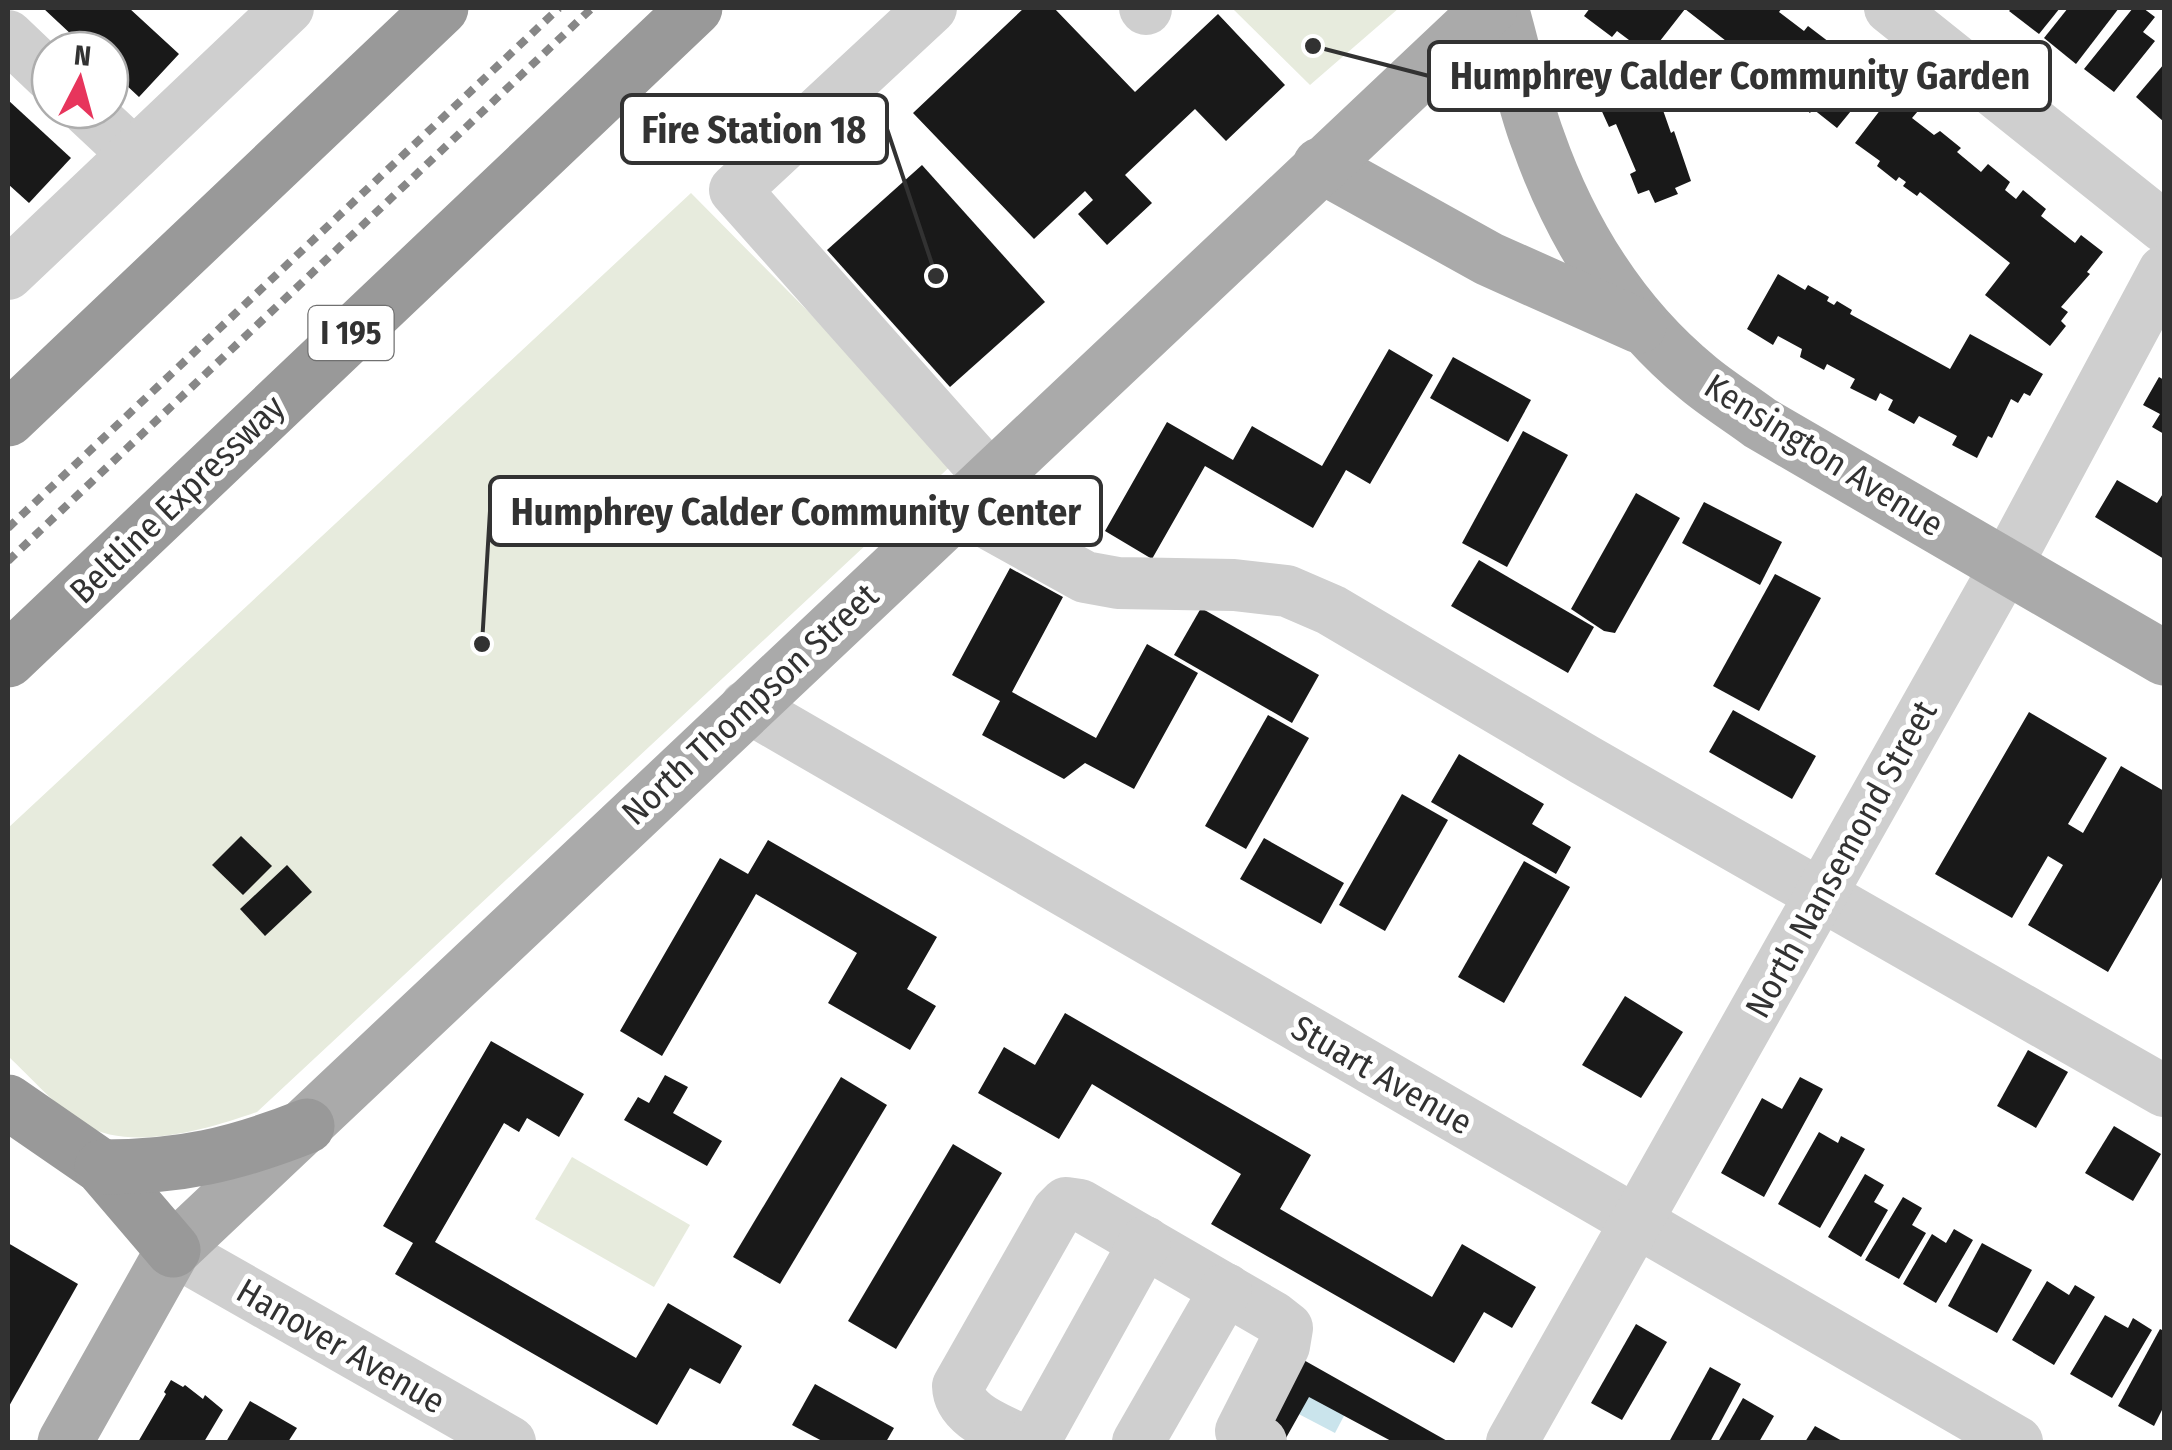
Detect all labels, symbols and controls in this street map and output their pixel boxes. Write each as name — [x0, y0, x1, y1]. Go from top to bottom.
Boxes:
north arrow — [30, 30, 130, 130]
text: N — [72, 38, 93, 73]
callout: Humphrey Calder Community Garden — [1429, 42, 2050, 110]
text: Humphrey Calder Community Garden — [1450, 53, 2030, 99]
callout: Fire Station 18 — [622, 95, 887, 163]
text: Fire Station 18 — [642, 107, 866, 153]
road number: I 195 — [308, 306, 394, 360]
street label: Kensington Avenue — [1697, 365, 1951, 545]
street label: Beltline Expressway — [61, 386, 293, 612]
callout: Humphrey Calder Community Center — [490, 477, 1101, 545]
text: Humphrey Calder Community Center — [511, 489, 1082, 535]
street label: North Thompson Street — [613, 574, 887, 833]
street label: North Nansemond Street — [1736, 693, 1946, 1025]
street label: Stuart Avenue — [1284, 1006, 1480, 1144]
street label: Hanover Avenue — [229, 1269, 453, 1423]

